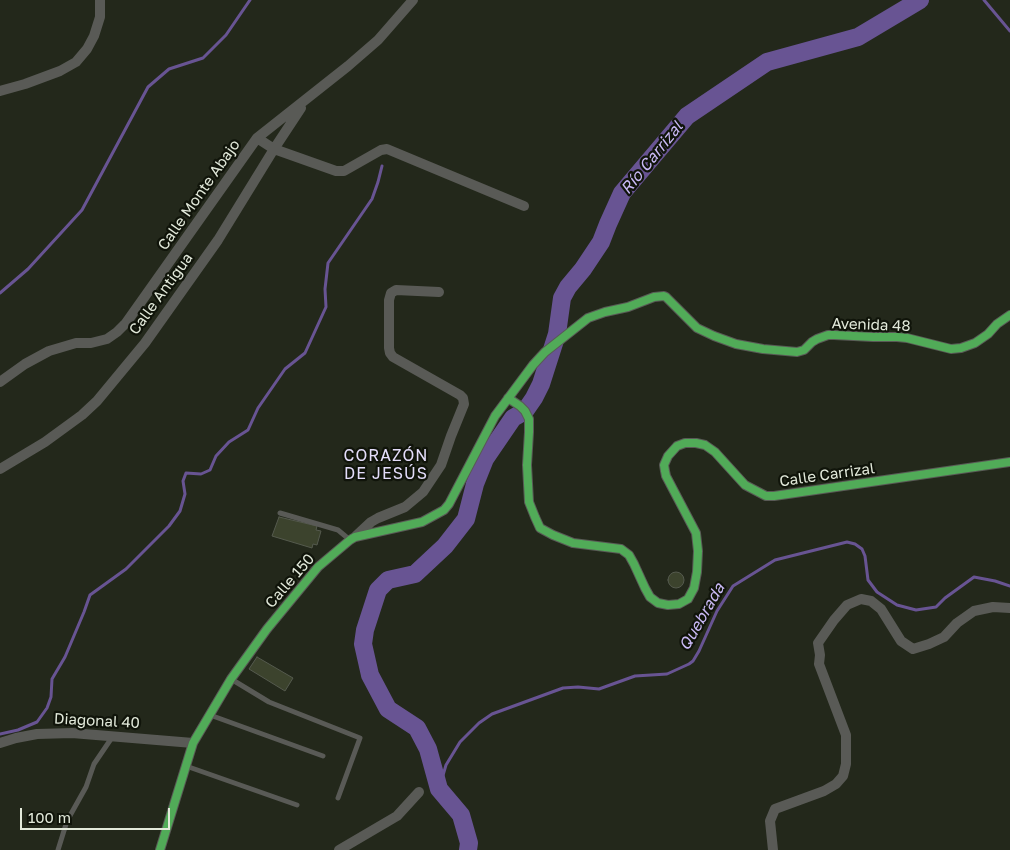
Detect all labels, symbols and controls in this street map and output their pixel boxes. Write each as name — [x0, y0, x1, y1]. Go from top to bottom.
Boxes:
water label: Río Carrizal — [617, 118, 687, 198]
street label: Calle Monte Abajo — [154, 136, 244, 254]
street label: Calle Antigua — [125, 250, 197, 338]
street label: Avenida 48 — [831, 315, 911, 335]
district label: CORAZÓN DE JESÚS — [343, 446, 429, 484]
street label: Calle Carrizal — [778, 459, 876, 491]
street label: Calle 150 — [262, 550, 318, 612]
water label: Quebrada — [675, 580, 729, 654]
street label: Diagonal 40 — [54, 710, 140, 732]
scale bar — [22, 798, 172, 830]
text: 100 m — [28, 808, 71, 826]

